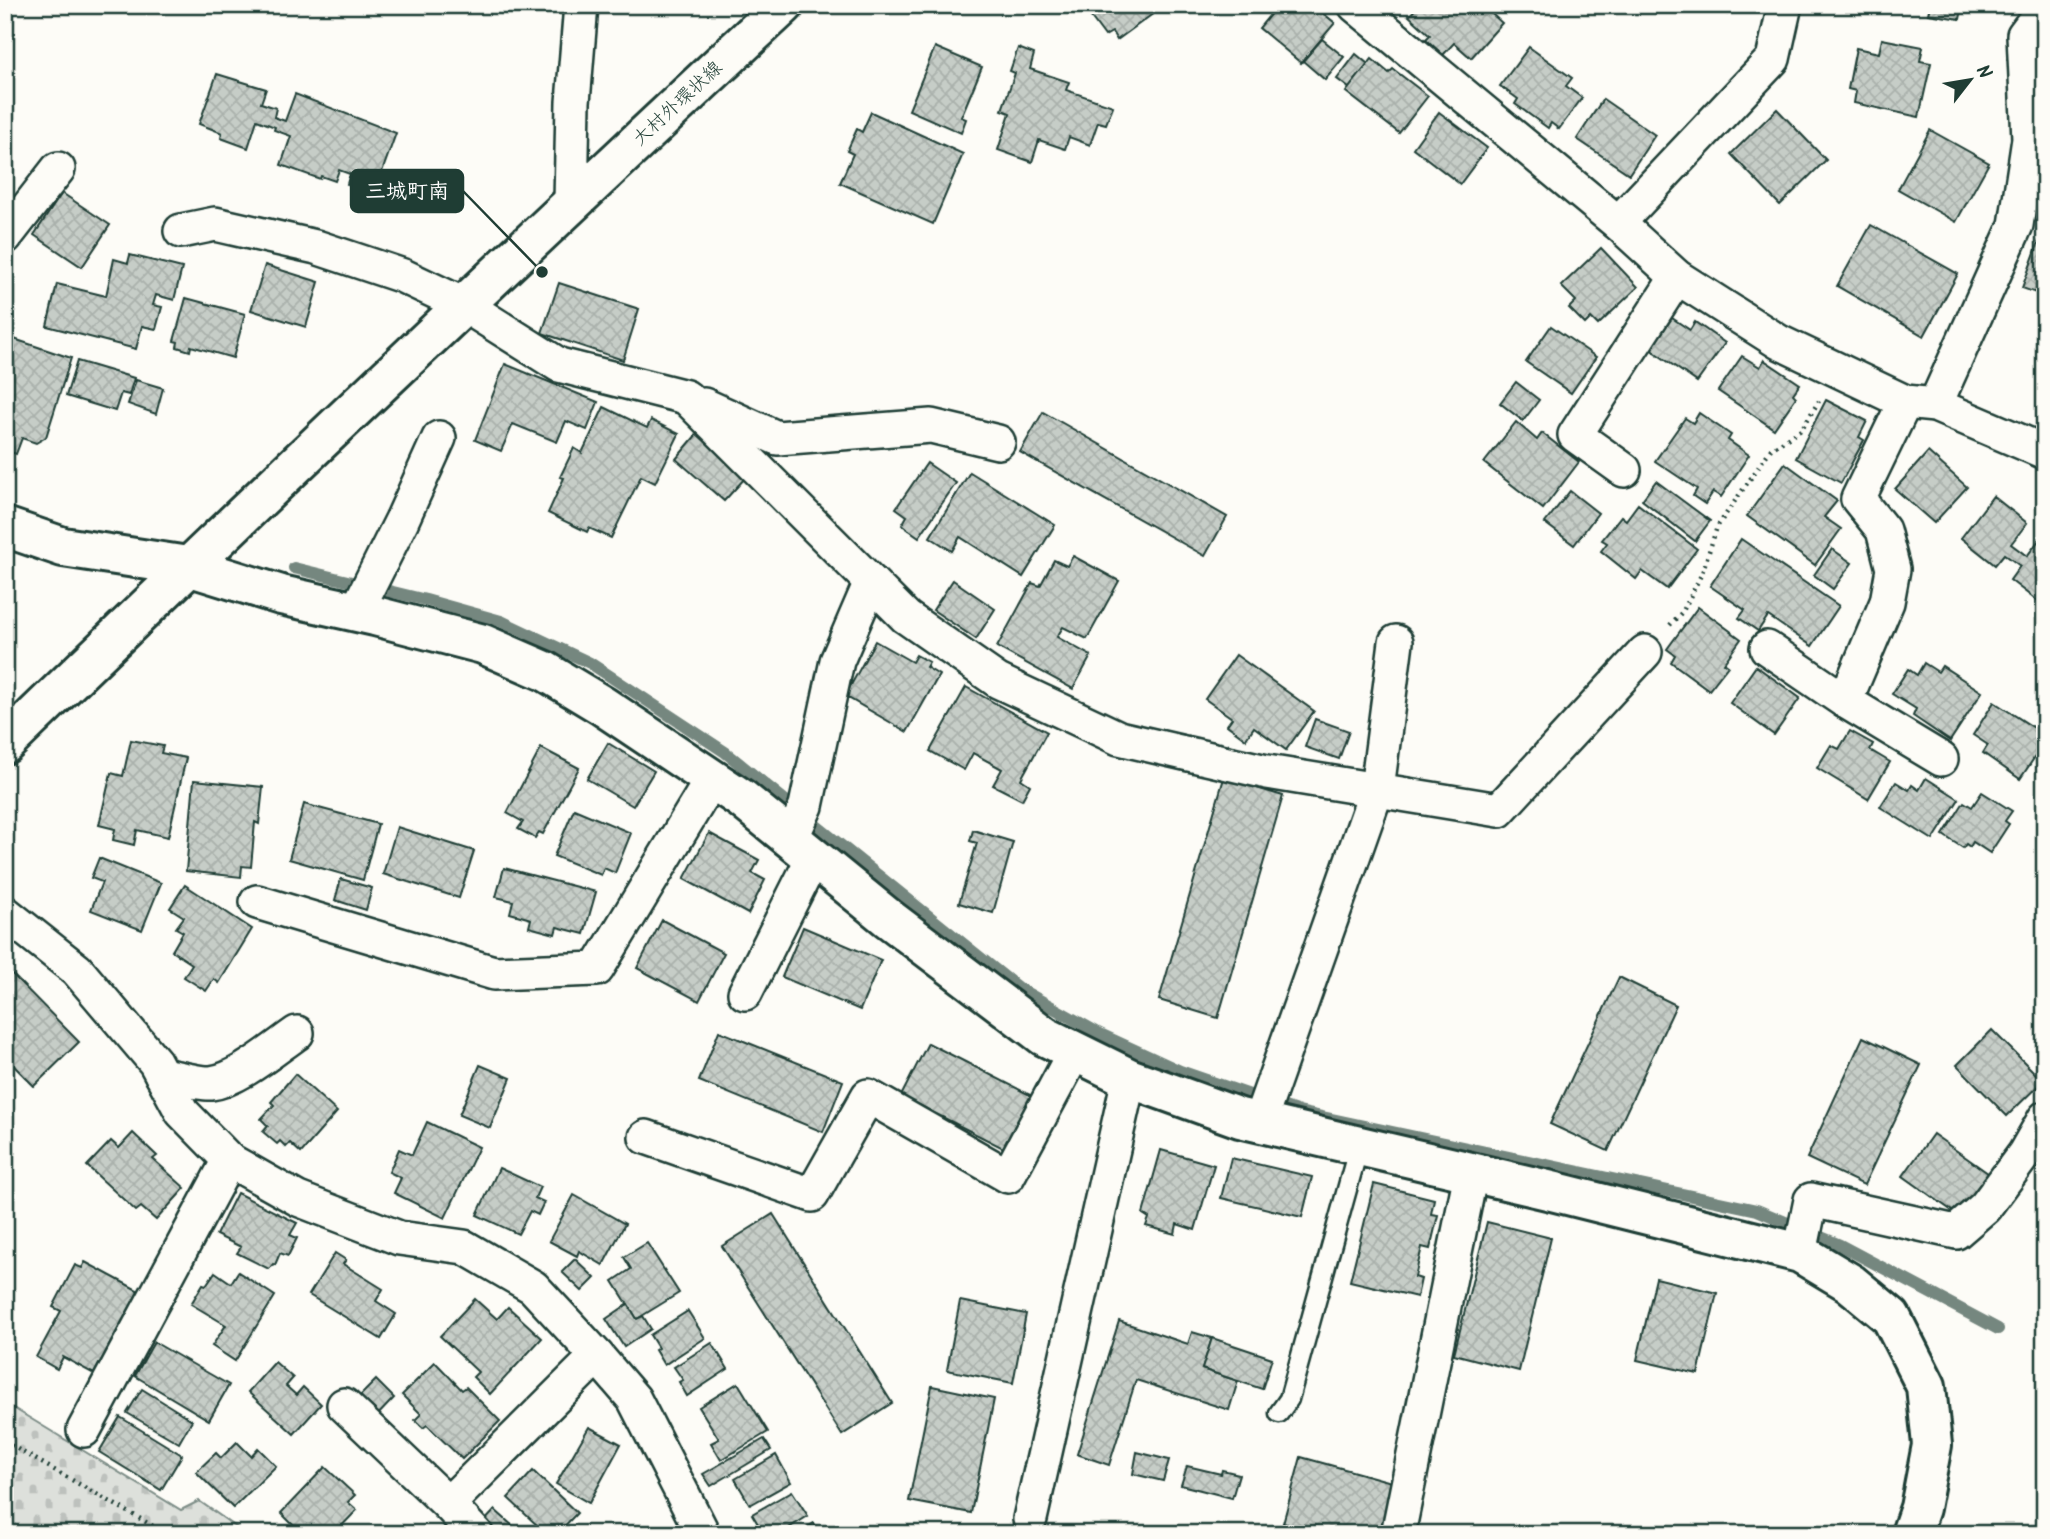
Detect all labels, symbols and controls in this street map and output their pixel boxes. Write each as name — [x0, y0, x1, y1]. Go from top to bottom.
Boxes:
north arrow — [1934, 46, 2004, 116]
street label: 大村外環状線 — [626, 54, 730, 154]
text: N — [1967, 59, 1999, 85]
callout: 三城町南 — [351, 170, 463, 212]
text: 三城町南 — [365, 176, 449, 209]

